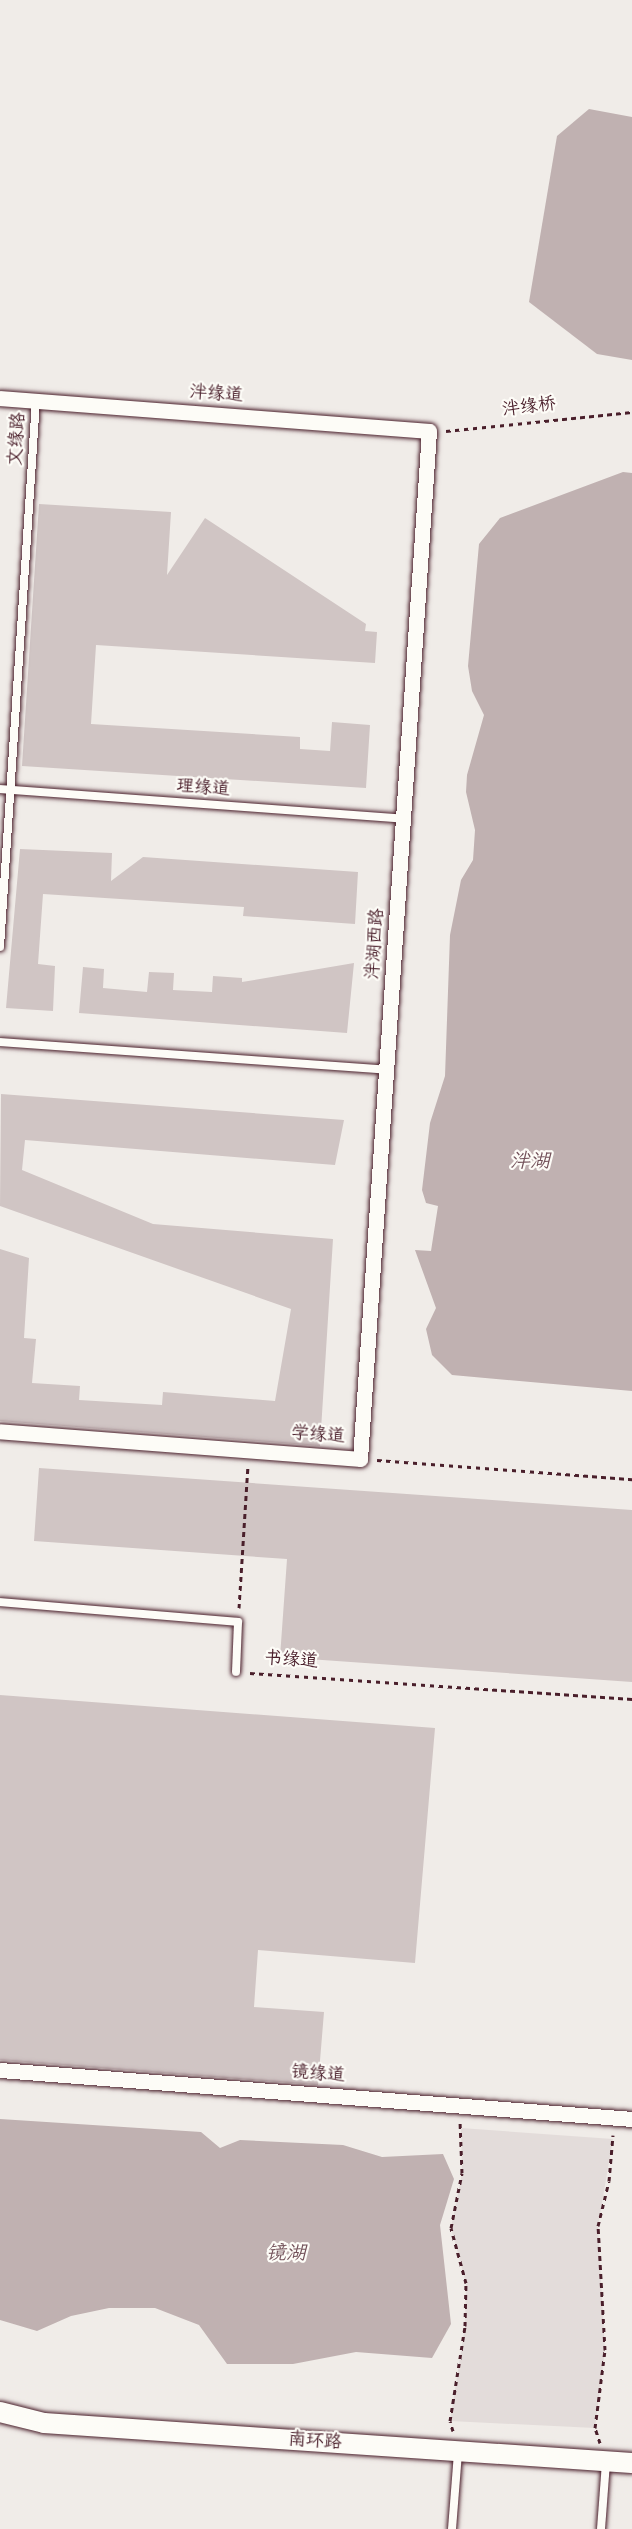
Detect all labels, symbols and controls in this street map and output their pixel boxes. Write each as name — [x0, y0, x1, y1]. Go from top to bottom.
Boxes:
street label: 泮缘道 — [188, 382, 244, 408]
street label: 泮缘桥 — [501, 394, 557, 422]
street label: 文缘路 — [5, 411, 31, 467]
street label: 理缘道 — [175, 776, 231, 802]
street label: 泮湖西路 — [363, 907, 389, 981]
water label: 泮湖 — [510, 1150, 550, 1174]
street label: 学缘道 — [290, 1423, 346, 1449]
street label: 书缘道 — [263, 1648, 319, 1674]
street label: 镜缘道 — [290, 2062, 346, 2088]
water label: 镜湖 — [266, 2242, 306, 2266]
street label: 南环路 — [287, 2429, 343, 2455]

